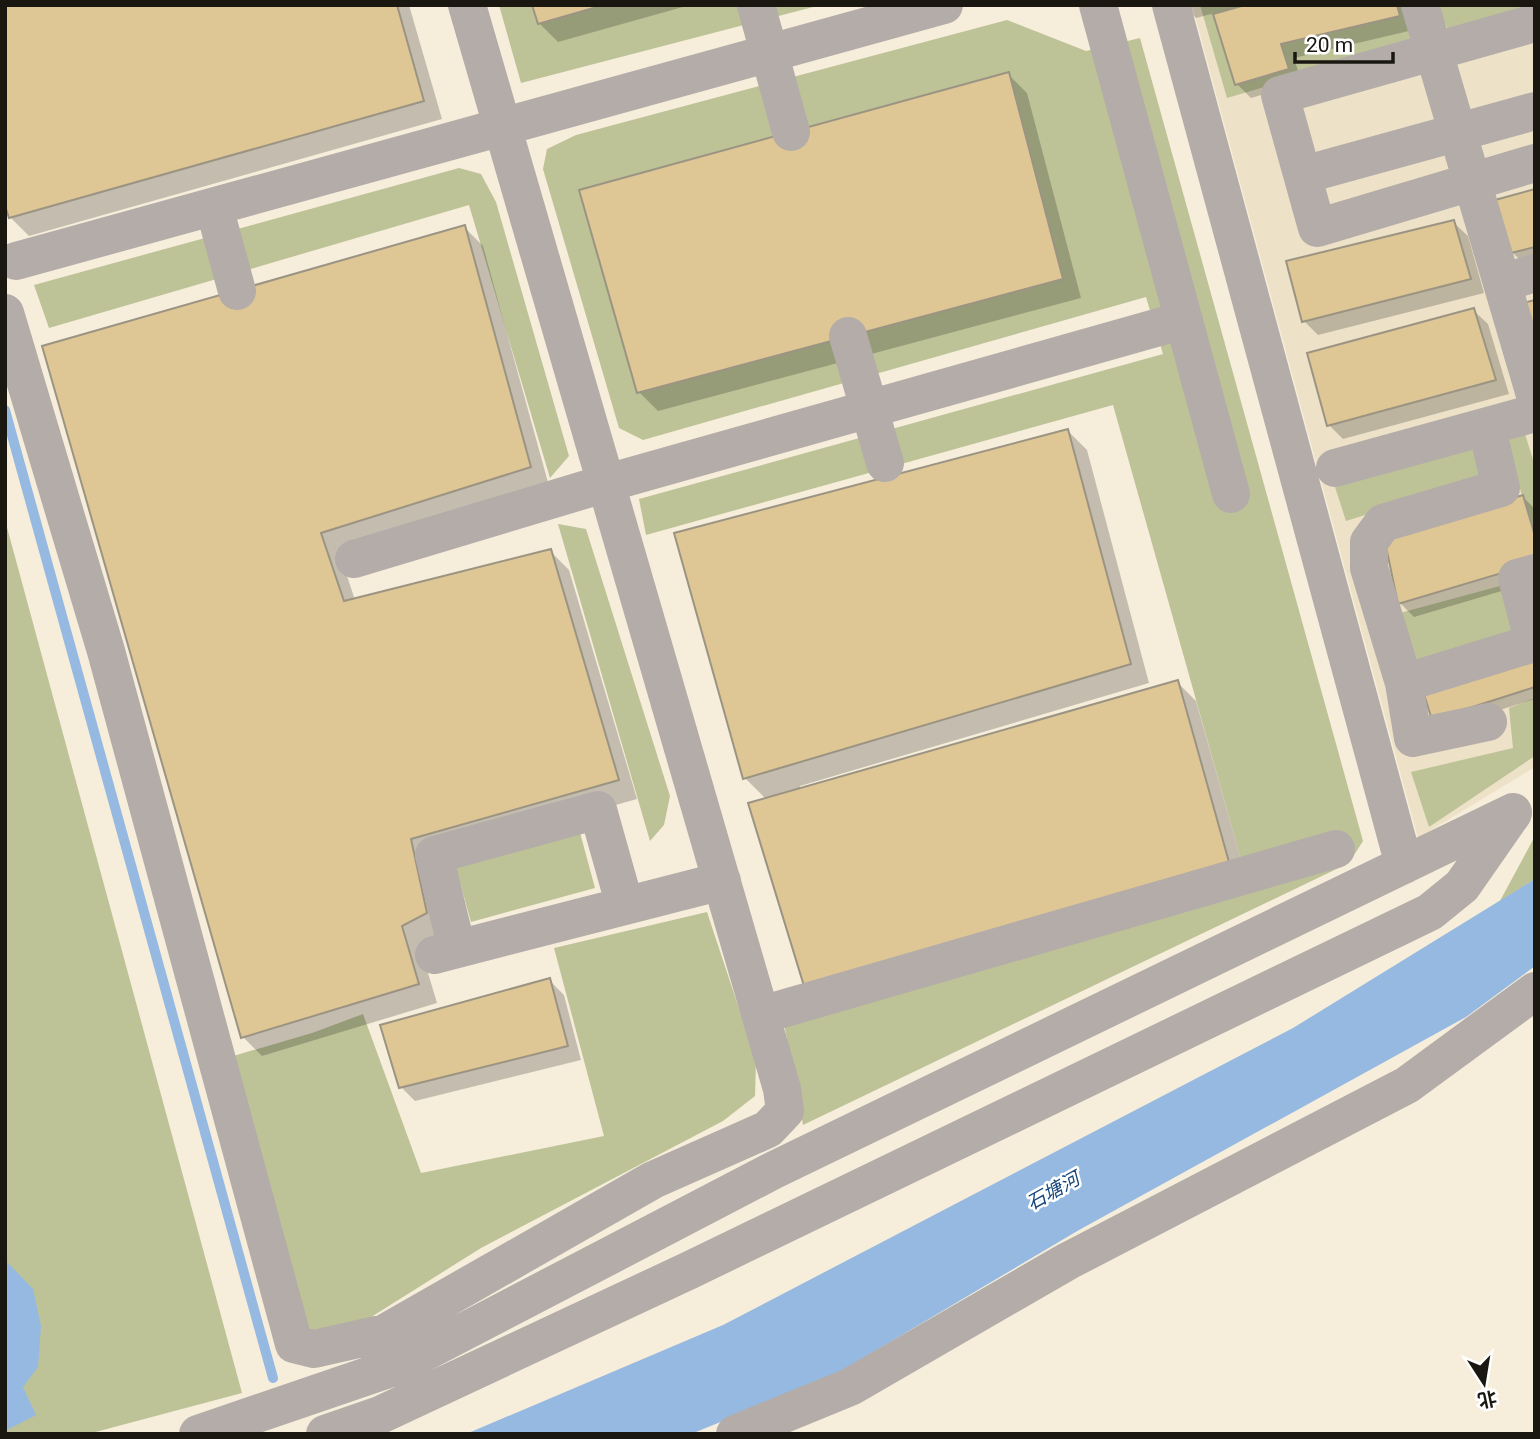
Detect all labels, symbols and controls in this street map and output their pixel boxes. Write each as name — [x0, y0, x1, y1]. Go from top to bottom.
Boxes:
scale bar — [1295, 21, 1393, 65]
text: 20 m — [1306, 33, 1353, 57]
water label: 石塘河 — [1022, 1165, 1087, 1215]
north arrow — [1449, 1348, 1519, 1418]
text: 北 — [1476, 1386, 1499, 1412]

